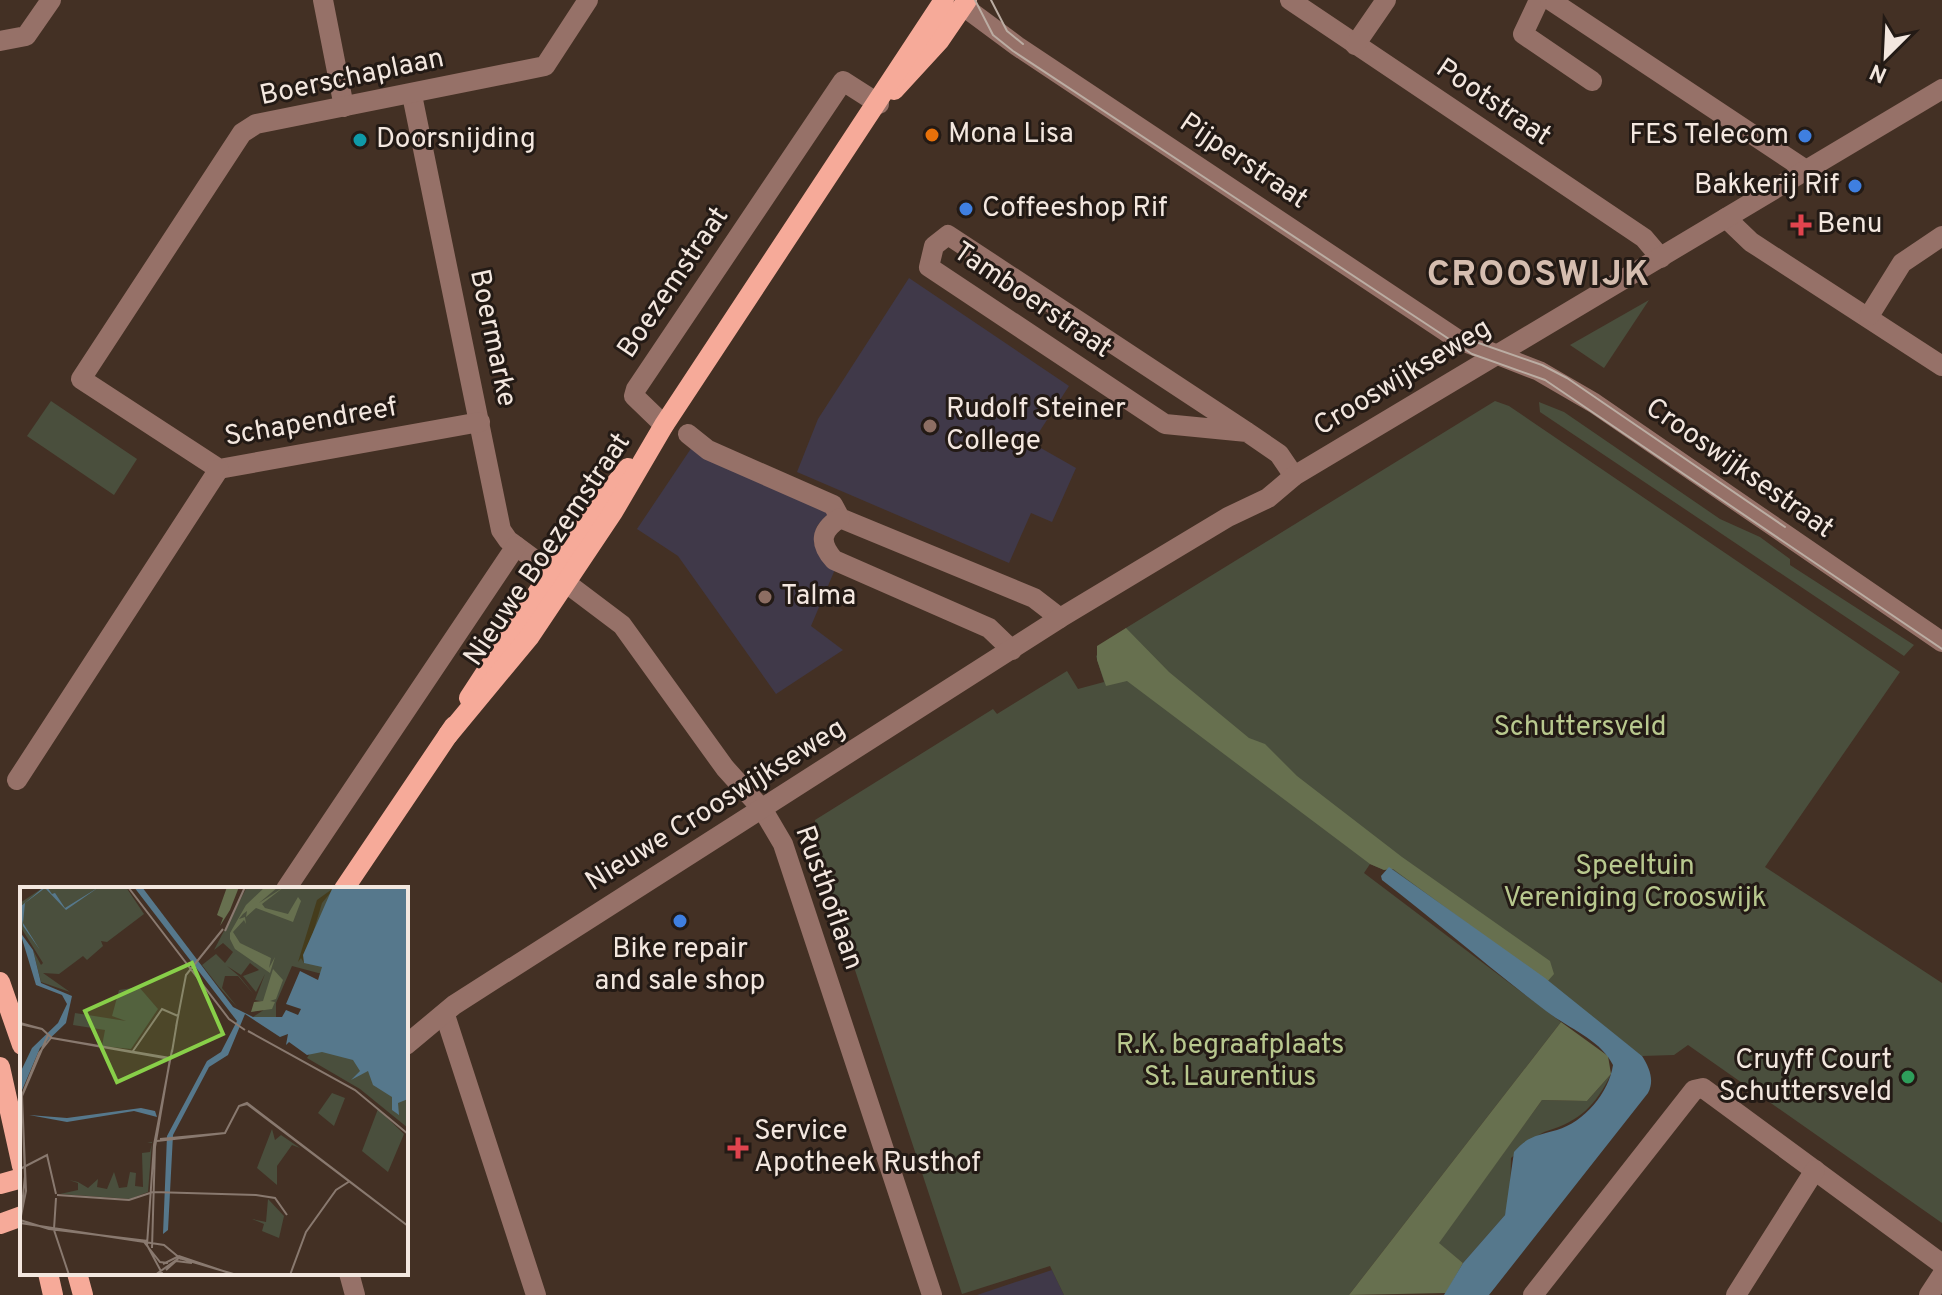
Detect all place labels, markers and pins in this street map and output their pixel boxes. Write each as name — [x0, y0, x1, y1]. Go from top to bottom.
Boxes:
place label: Mona Lisa — [948, 117, 1074, 153]
place label: FES Telecom — [1629, 118, 1789, 154]
place label: Doorsnijding — [376, 122, 536, 158]
marker: Mona Lisa — [923, 126, 941, 144]
marker: FES Telecom — [1796, 127, 1814, 145]
marker: Doorsnijding — [351, 131, 369, 149]
place label: Bakkerij Rif — [1694, 168, 1839, 204]
marker: Bakkerij Rif — [1846, 177, 1864, 195]
place label: Coffeeshop Rif — [982, 191, 1167, 227]
marker: Coffeeshop Rif — [957, 200, 975, 218]
place label: Benu — [1817, 207, 1883, 243]
marker: Benu — [1792, 216, 1810, 234]
place label: Rudolf Steiner College — [946, 392, 1126, 460]
marker: Rudolf Steiner College — [921, 417, 939, 435]
place label: Talma — [781, 579, 856, 615]
marker: Talma — [756, 588, 774, 606]
marker: Bike repair and sale shop — [671, 912, 689, 930]
place label: Bike repair and sale shop — [595, 932, 765, 1000]
place label: Cruyff Court Schuttersveld — [1719, 1043, 1892, 1111]
marker: Cruyff Court Schuttersveld — [1899, 1068, 1917, 1086]
place label: Service Apotheek Rusthof — [754, 1114, 981, 1182]
marker: Service Apotheek Rusthof — [729, 1139, 747, 1157]

